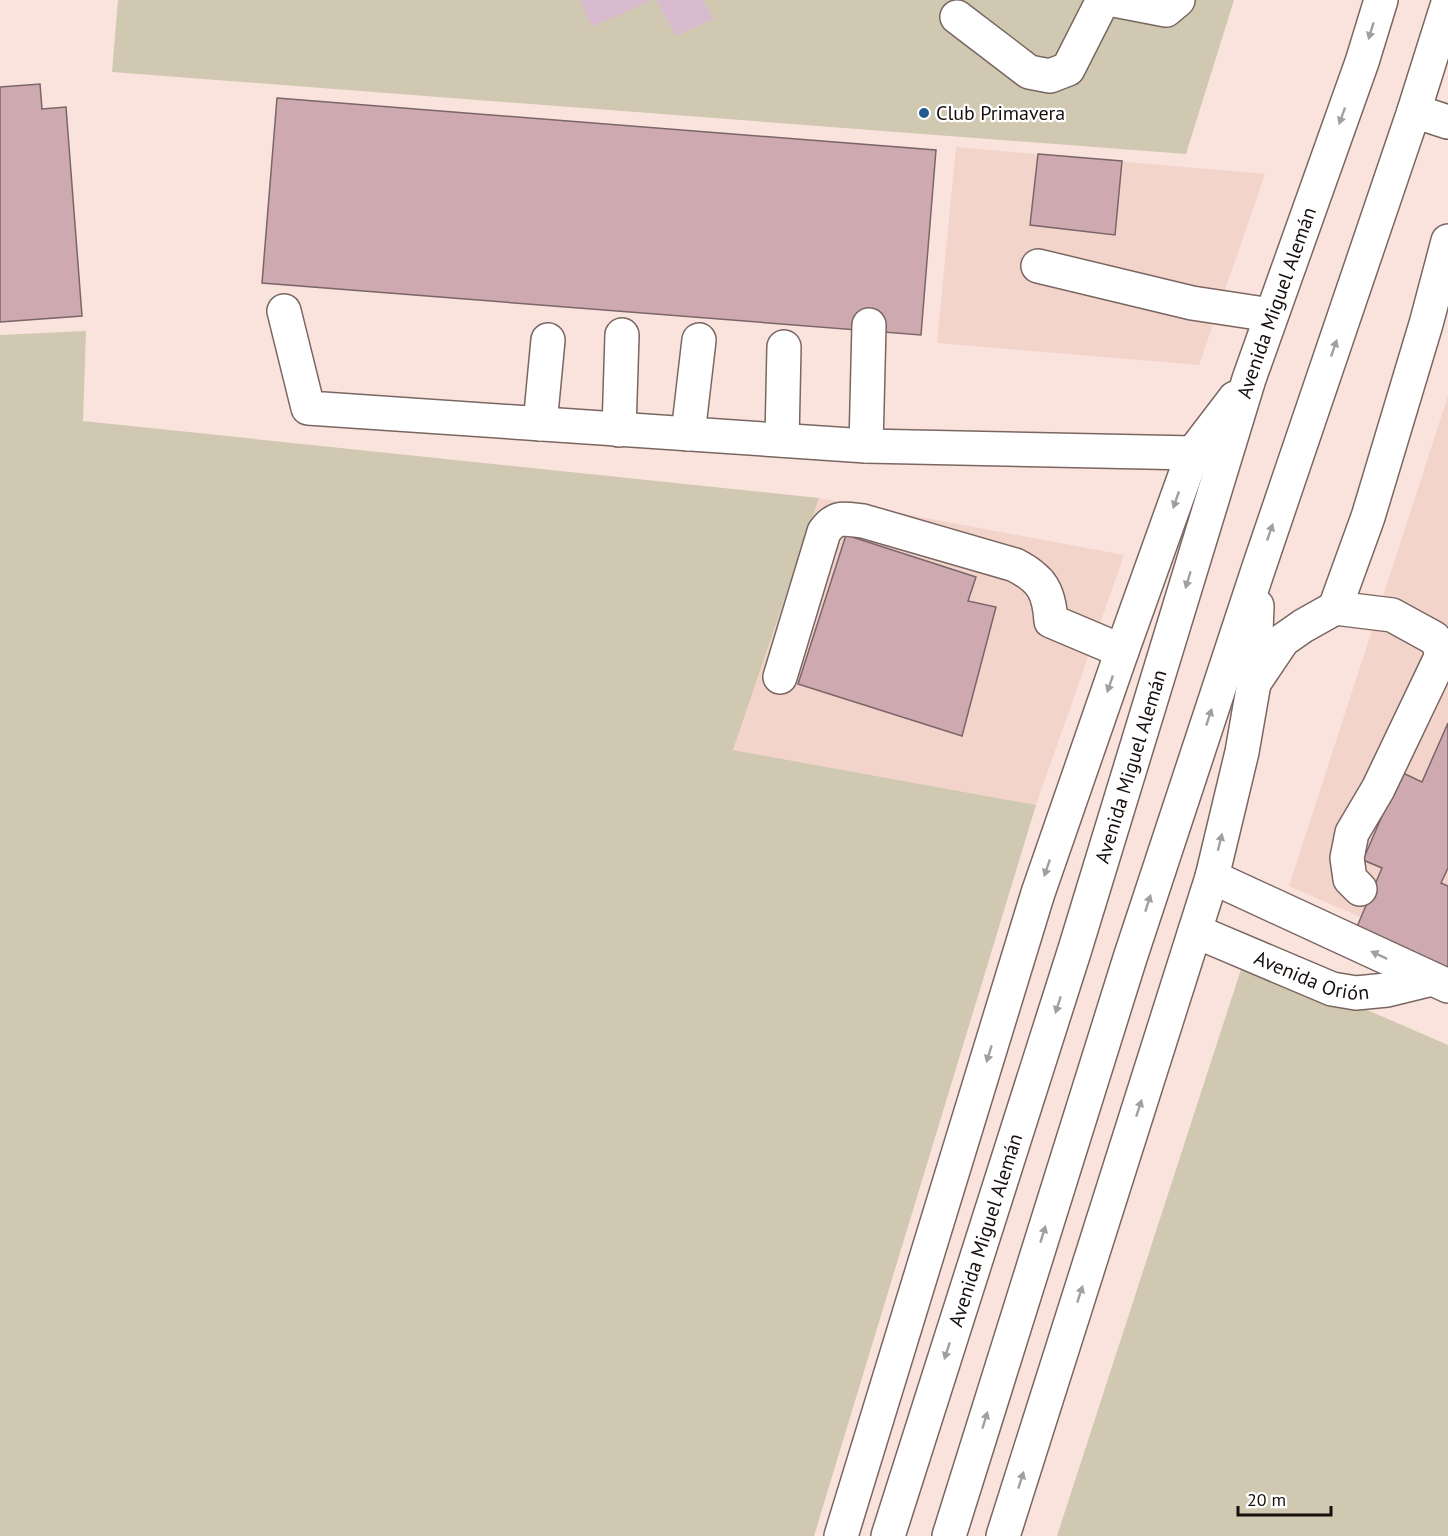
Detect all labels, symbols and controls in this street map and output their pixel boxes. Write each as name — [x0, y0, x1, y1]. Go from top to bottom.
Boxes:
one-way arrow — [1366, 22, 1376, 40]
place label: Club Primavera — [936, 100, 1065, 126]
marker: Club Primavera — [917, 106, 931, 120]
one-way arrow — [1337, 108, 1347, 126]
street label: Avenida Miguel Alemán — [1231, 204, 1322, 402]
one-way arrow — [1329, 339, 1339, 357]
one-way arrow — [1171, 491, 1181, 509]
one-way arrow — [1266, 523, 1276, 541]
one-way arrow — [1183, 571, 1192, 589]
street label: Avenida Miguel Alemán — [1089, 666, 1173, 866]
one-way arrow — [1105, 675, 1115, 693]
one-way arrow — [1205, 708, 1214, 726]
one-way arrow — [1216, 833, 1226, 851]
one-way arrow — [1041, 859, 1051, 877]
one-way arrow — [1144, 894, 1153, 912]
street label: Avenida Orión — [1250, 945, 1370, 1006]
one-way arrow — [1371, 950, 1388, 959]
one-way arrow — [1053, 996, 1062, 1014]
one-way arrow — [984, 1045, 993, 1063]
one-way arrow — [1134, 1099, 1144, 1117]
street label: Avenida Miguel Alemán — [943, 1130, 1028, 1330]
one-way arrow — [1039, 1225, 1049, 1243]
one-way arrow — [1075, 1285, 1085, 1303]
one-way arrow — [942, 1342, 952, 1360]
one-way arrow — [981, 1411, 990, 1429]
one-way arrow — [1017, 1471, 1026, 1489]
scale bar — [1238, 1479, 1331, 1517]
text: 20 m — [1247, 1488, 1286, 1511]

